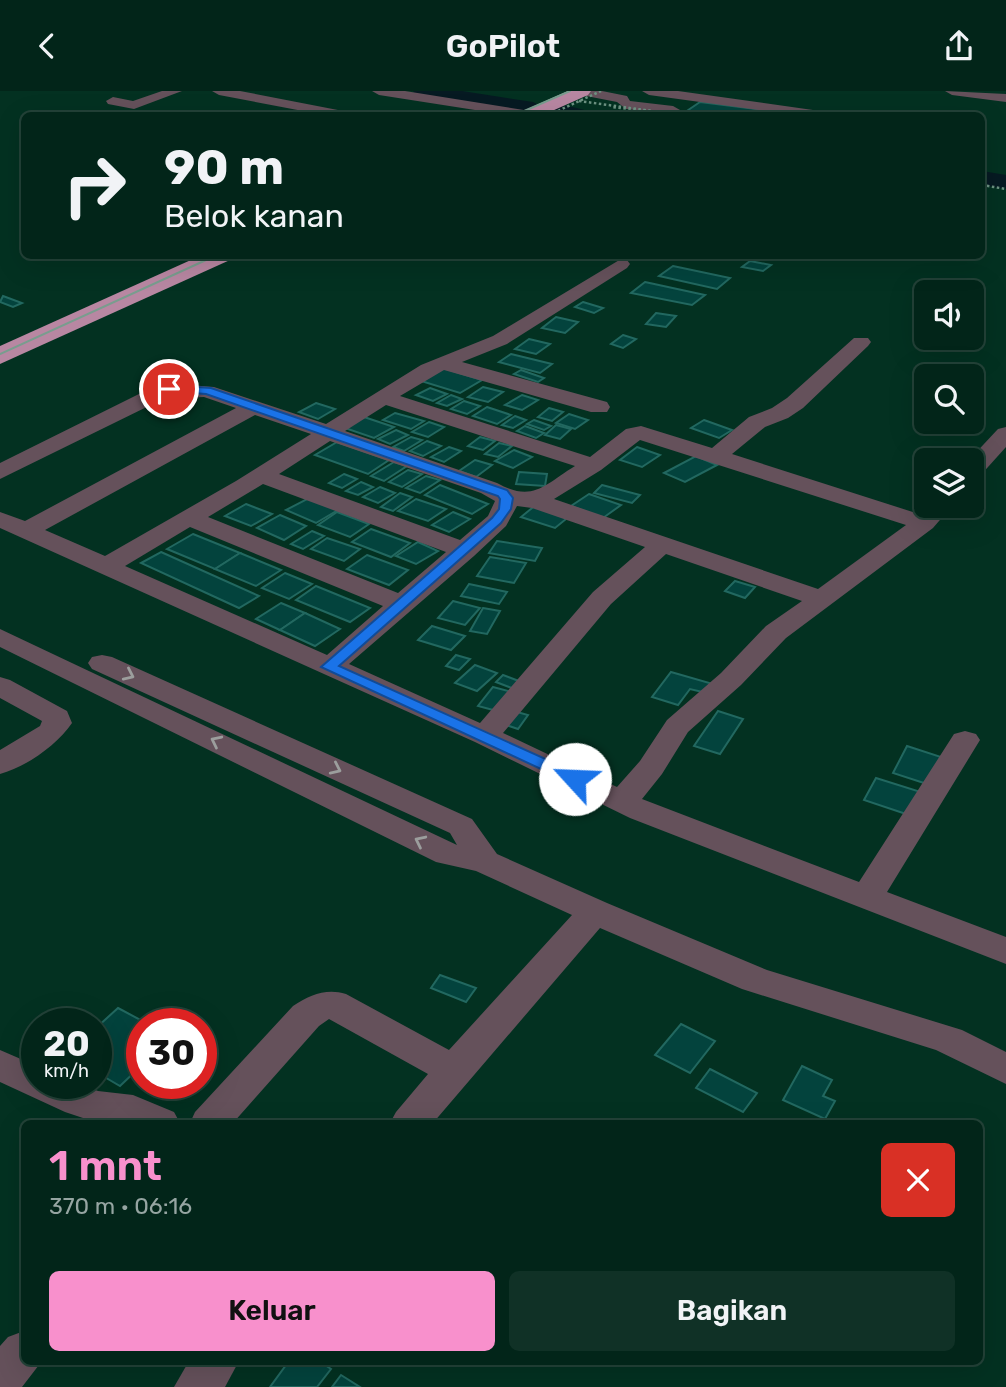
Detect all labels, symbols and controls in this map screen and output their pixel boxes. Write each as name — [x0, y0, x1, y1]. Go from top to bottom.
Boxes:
icon: back — [28, 27, 66, 65]
text: GoPilot — [446, 27, 560, 65]
icon: share — [940, 27, 978, 65]
text: 90 m — [164, 138, 284, 196]
icon: right — [49, 140, 140, 231]
text: Belok kanan — [164, 197, 344, 235]
map controls — [914, 280, 984, 518]
button: sound — [914, 280, 984, 350]
pin — [139, 359, 199, 419]
button: search — [914, 364, 984, 434]
icon: arrive — [150, 370, 188, 408]
button: layers — [914, 448, 984, 518]
one-way arrow — [122, 667, 134, 681]
one-way arrow — [211, 735, 223, 749]
position arrow — [538, 742, 612, 816]
one-way arrow — [329, 761, 341, 775]
one-way arrow — [415, 835, 427, 849]
speed limit sign: 30 — [126, 1008, 217, 1099]
text: 20 — [43, 1023, 90, 1065]
text: km/h — [44, 1060, 89, 1082]
text: 1 mnt — [49, 1141, 162, 1191]
button: close — [881, 1143, 955, 1217]
text: 370 m · 06:16 — [49, 1192, 192, 1220]
button: Keluar — [49, 1271, 495, 1351]
button: Bagikan — [509, 1271, 955, 1351]

